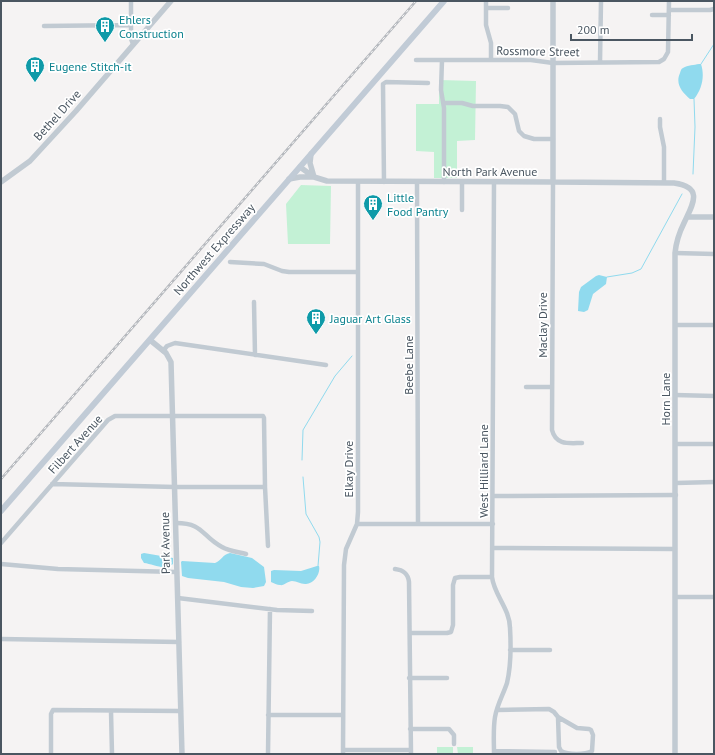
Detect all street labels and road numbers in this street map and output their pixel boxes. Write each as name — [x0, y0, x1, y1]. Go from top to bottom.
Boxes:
street label: Rossmore Street — [496, 43, 580, 59]
street label: Bethel Drive — [30, 86, 84, 144]
street label: North Park Avenue — [443, 164, 537, 179]
street label: Northwest Expressway — [170, 200, 258, 298]
street label: Maclay Drive — [535, 292, 550, 358]
street label: Beebe Lane — [401, 335, 416, 395]
street label: Horn Lane — [658, 373, 673, 425]
street label: Filbert Avenue — [45, 411, 105, 477]
street label: West Hilliard Lane — [476, 424, 491, 518]
street label: Elkay Drive — [341, 441, 356, 497]
street label: Park Avenue — [157, 512, 173, 574]

